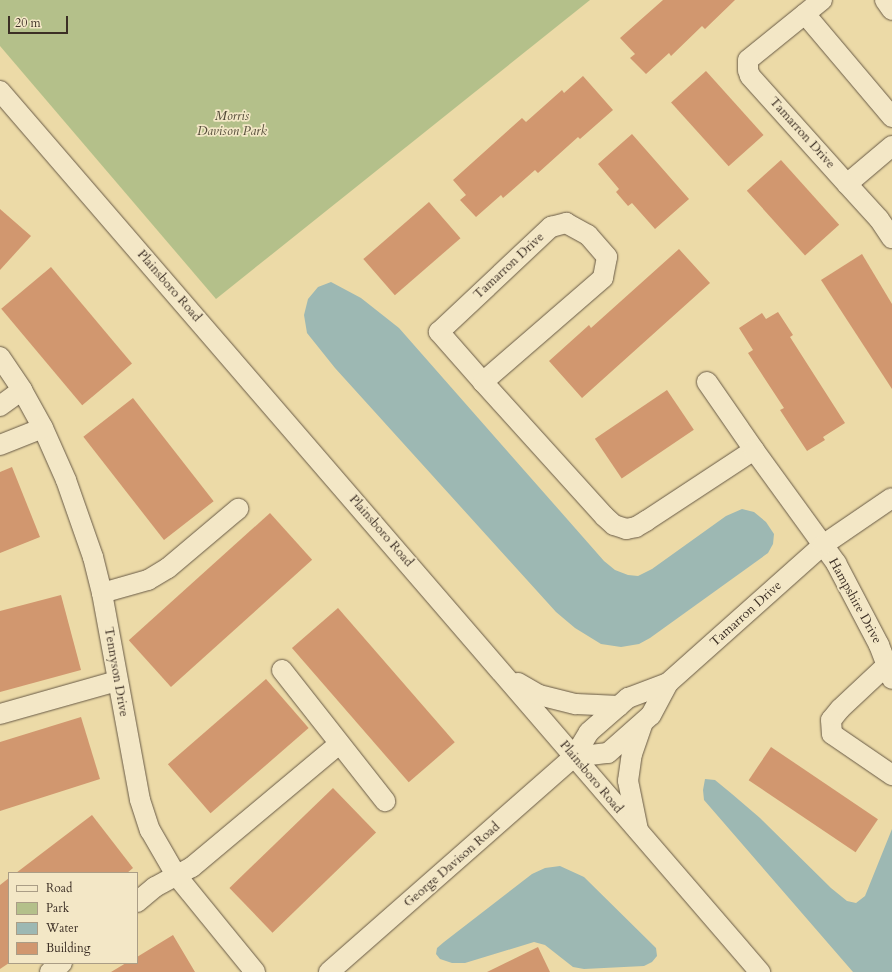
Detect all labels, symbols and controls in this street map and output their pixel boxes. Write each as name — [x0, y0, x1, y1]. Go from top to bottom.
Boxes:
scale bar — [10, 8, 70, 34]
text: 20 m — [15, 15, 41, 31]
street label: Tamarron Drive — [766, 94, 838, 172]
park label: Morris Davison Park — [197, 109, 267, 140]
street label: Tamarron Drive — [471, 229, 547, 303]
street label: Plainsboro Road — [134, 247, 204, 325]
street label: Plainsboro Road — [346, 492, 416, 570]
street label: Hampshire Drive — [825, 556, 885, 646]
street label: Tamarron Drive — [707, 578, 785, 650]
street label: Tennyson Drive — [100, 626, 132, 718]
street label: Plainsboro Road — [556, 738, 626, 816]
street label: George Davison Road — [401, 819, 503, 911]
legend — [8, 872, 138, 964]
text: Road — [46, 880, 72, 896]
text: Park — [46, 900, 69, 916]
text: Water — [46, 920, 78, 936]
text: Building — [46, 940, 90, 956]

